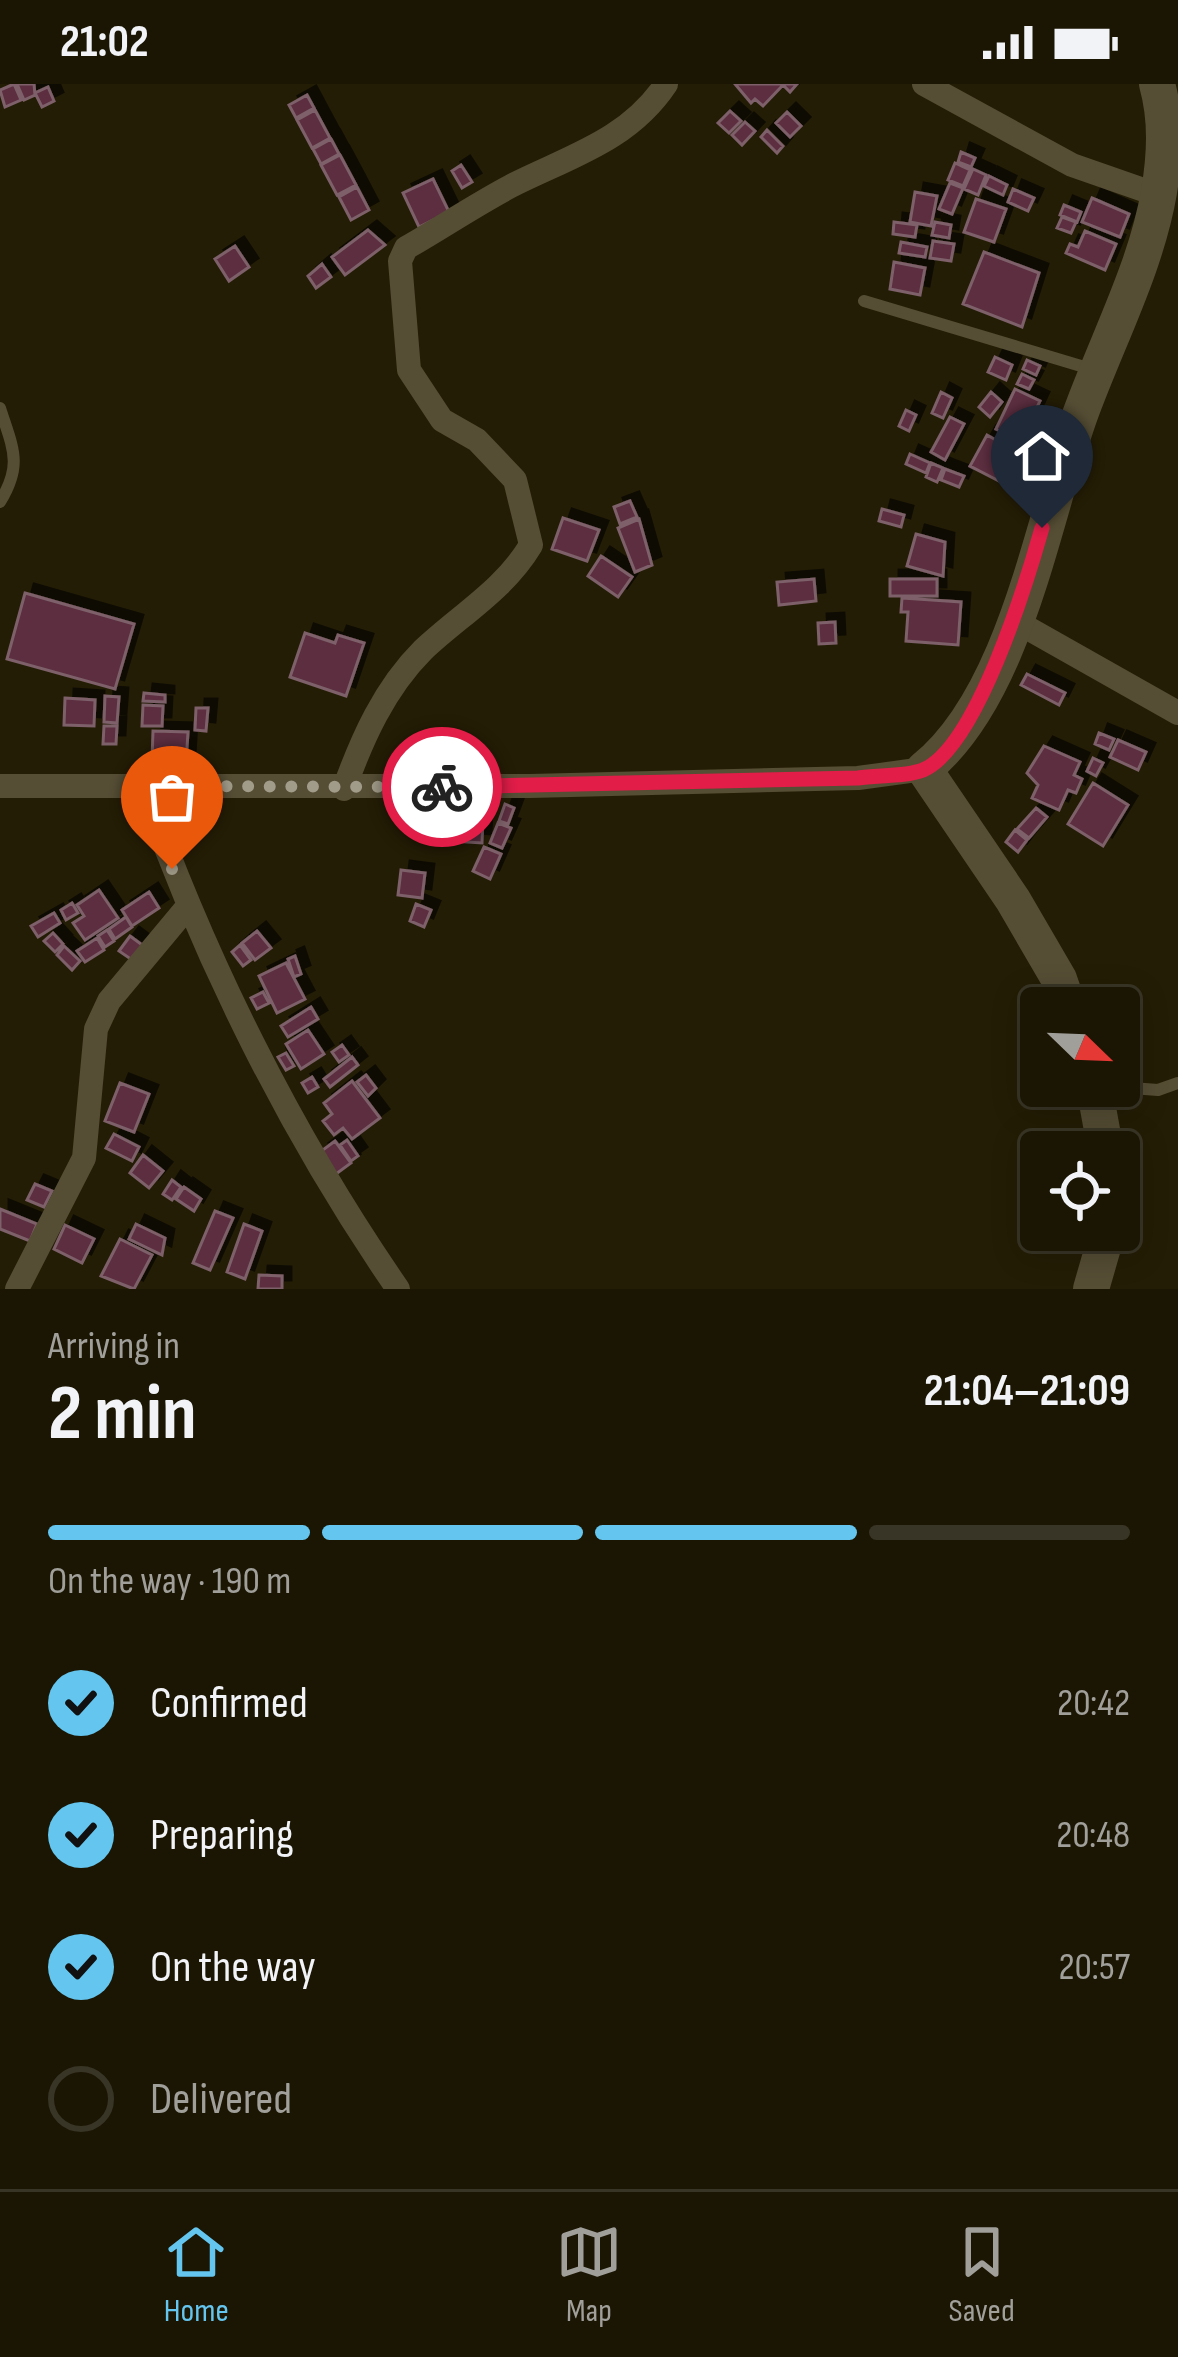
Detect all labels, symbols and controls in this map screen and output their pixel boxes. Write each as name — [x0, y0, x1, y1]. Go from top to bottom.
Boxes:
text: 21:02 — [60, 15, 149, 70]
pin — [991, 405, 1093, 528]
icon: home — [1009, 423, 1075, 489]
courier — [382, 727, 502, 847]
pin — [121, 746, 223, 869]
icon: bike — [409, 754, 475, 820]
icon: bag — [139, 764, 205, 830]
north arrow — [1020, 987, 1140, 1107]
map controls — [1020, 987, 1140, 1251]
button: locate — [1020, 1131, 1140, 1251]
text: Arriving in — [48, 1323, 180, 1370]
text: 21:04–21:09 — [924, 1364, 1130, 1419]
text: 2 min — [48, 1368, 197, 1461]
text: On the way · 190 m — [48, 1558, 291, 1605]
icon: check — [48, 1670, 114, 1736]
text: Confirmed — [150, 1676, 308, 1731]
text: 20:42 — [1057, 1680, 1130, 1727]
icon: check — [48, 1802, 114, 1868]
text: Preparing — [150, 1808, 294, 1863]
text: 20:48 — [1056, 1812, 1130, 1859]
icon: check — [48, 1934, 114, 2000]
text: On the way — [150, 1940, 316, 1995]
text: 20:57 — [1059, 1944, 1130, 1991]
text: Delivered — [150, 2072, 292, 2127]
tab: Home — [163, 2219, 229, 2331]
tab: Map — [556, 2219, 622, 2331]
tab: Saved — [949, 2219, 1015, 2331]

